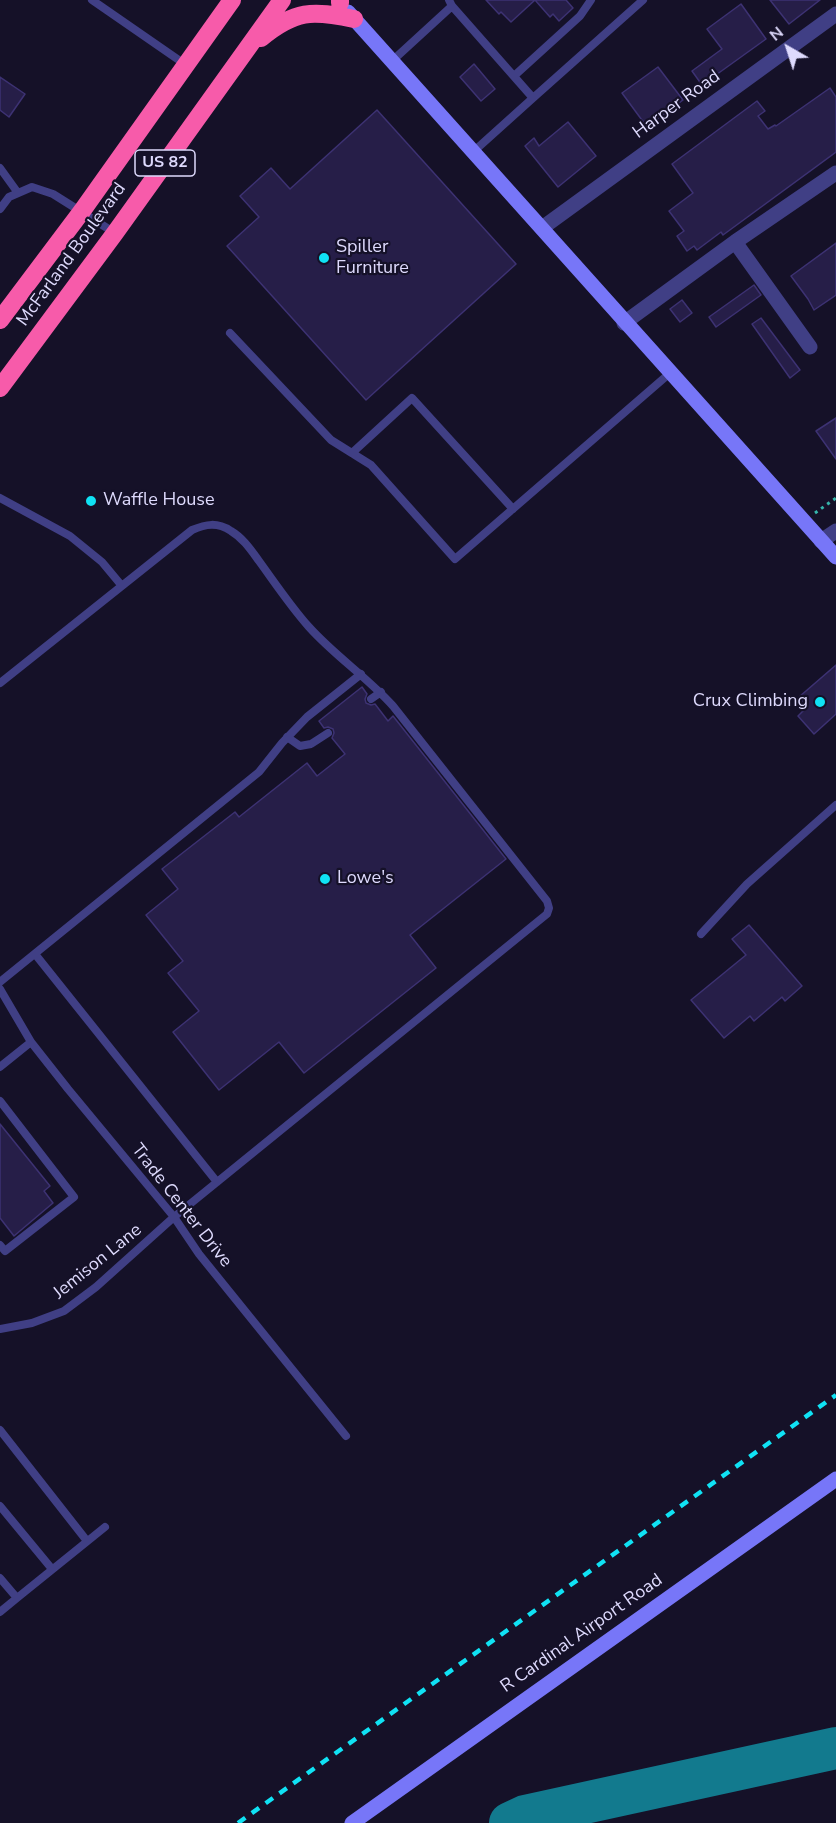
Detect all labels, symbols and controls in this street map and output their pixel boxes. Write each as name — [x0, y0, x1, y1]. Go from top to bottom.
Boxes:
north arrow — [758, 18, 818, 78]
text: N — [765, 22, 788, 46]
street label: Harper Road — [629, 66, 725, 144]
road number: US 82 — [135, 150, 195, 176]
street label: McFarland Boulevard — [13, 179, 131, 331]
place label: Spiller Furniture — [336, 237, 409, 280]
marker: Spiller Furniture — [317, 251, 331, 265]
place label: Waffle House — [103, 490, 215, 512]
marker: Waffle House — [84, 494, 98, 508]
place label: Crux Climbing — [693, 691, 808, 713]
marker: Crux Climbing — [813, 695, 827, 709]
place label: Lowe's — [337, 868, 394, 890]
marker: Lowe's — [318, 872, 332, 886]
street label: Trade Center Drive — [126, 1140, 236, 1272]
street label: Jemison Lane — [49, 1220, 147, 1304]
street label: R Cardinal Airport Road — [497, 1570, 667, 1698]

